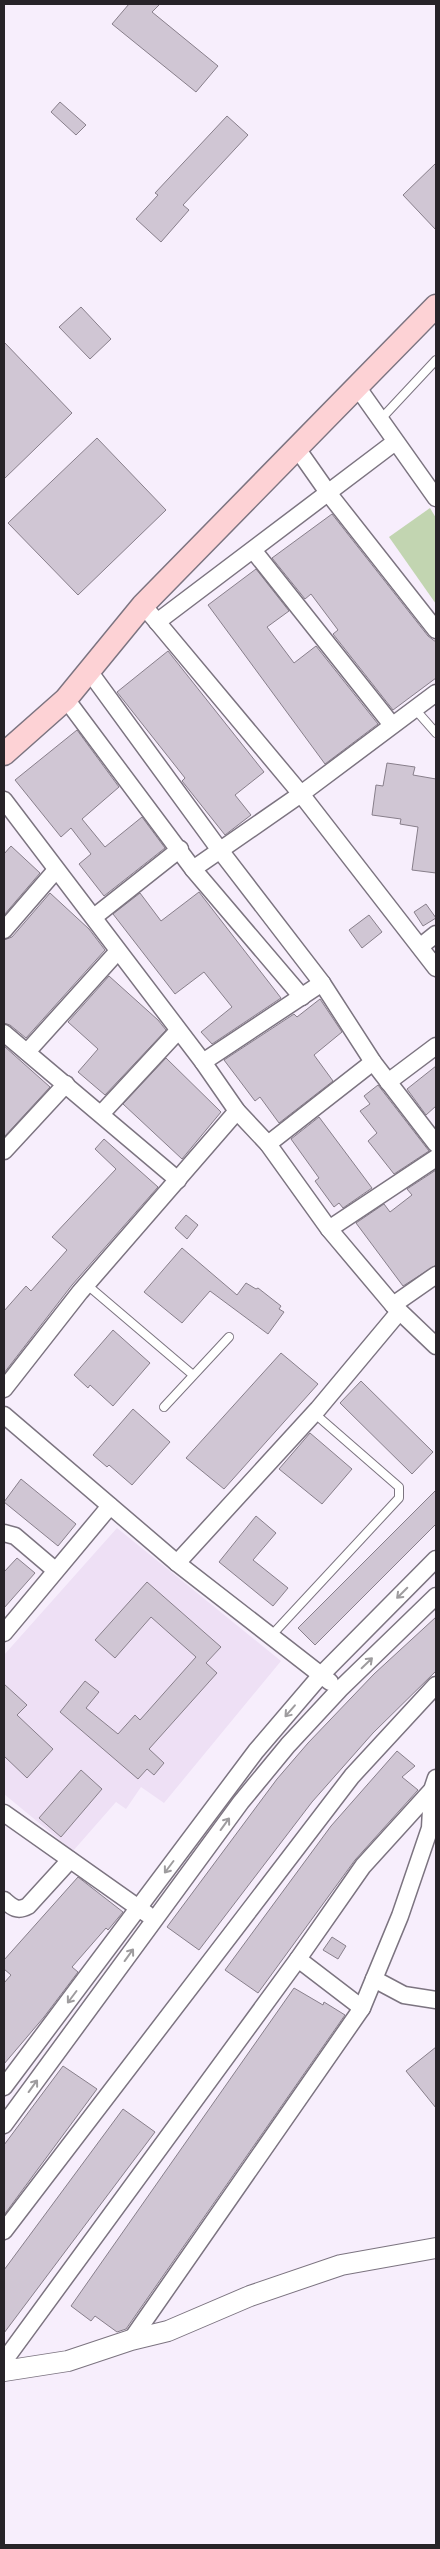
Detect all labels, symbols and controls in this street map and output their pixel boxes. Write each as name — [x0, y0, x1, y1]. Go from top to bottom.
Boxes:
one-way arrow — [396, 1587, 408, 1600]
one-way arrow — [361, 1656, 373, 1669]
one-way arrow — [285, 1704, 296, 1717]
one-way arrow — [220, 1818, 231, 1831]
one-way arrow — [164, 1860, 175, 1873]
one-way arrow — [124, 1948, 134, 1962]
one-way arrow — [66, 1990, 77, 2003]
one-way arrow — [28, 2079, 38, 2093]

